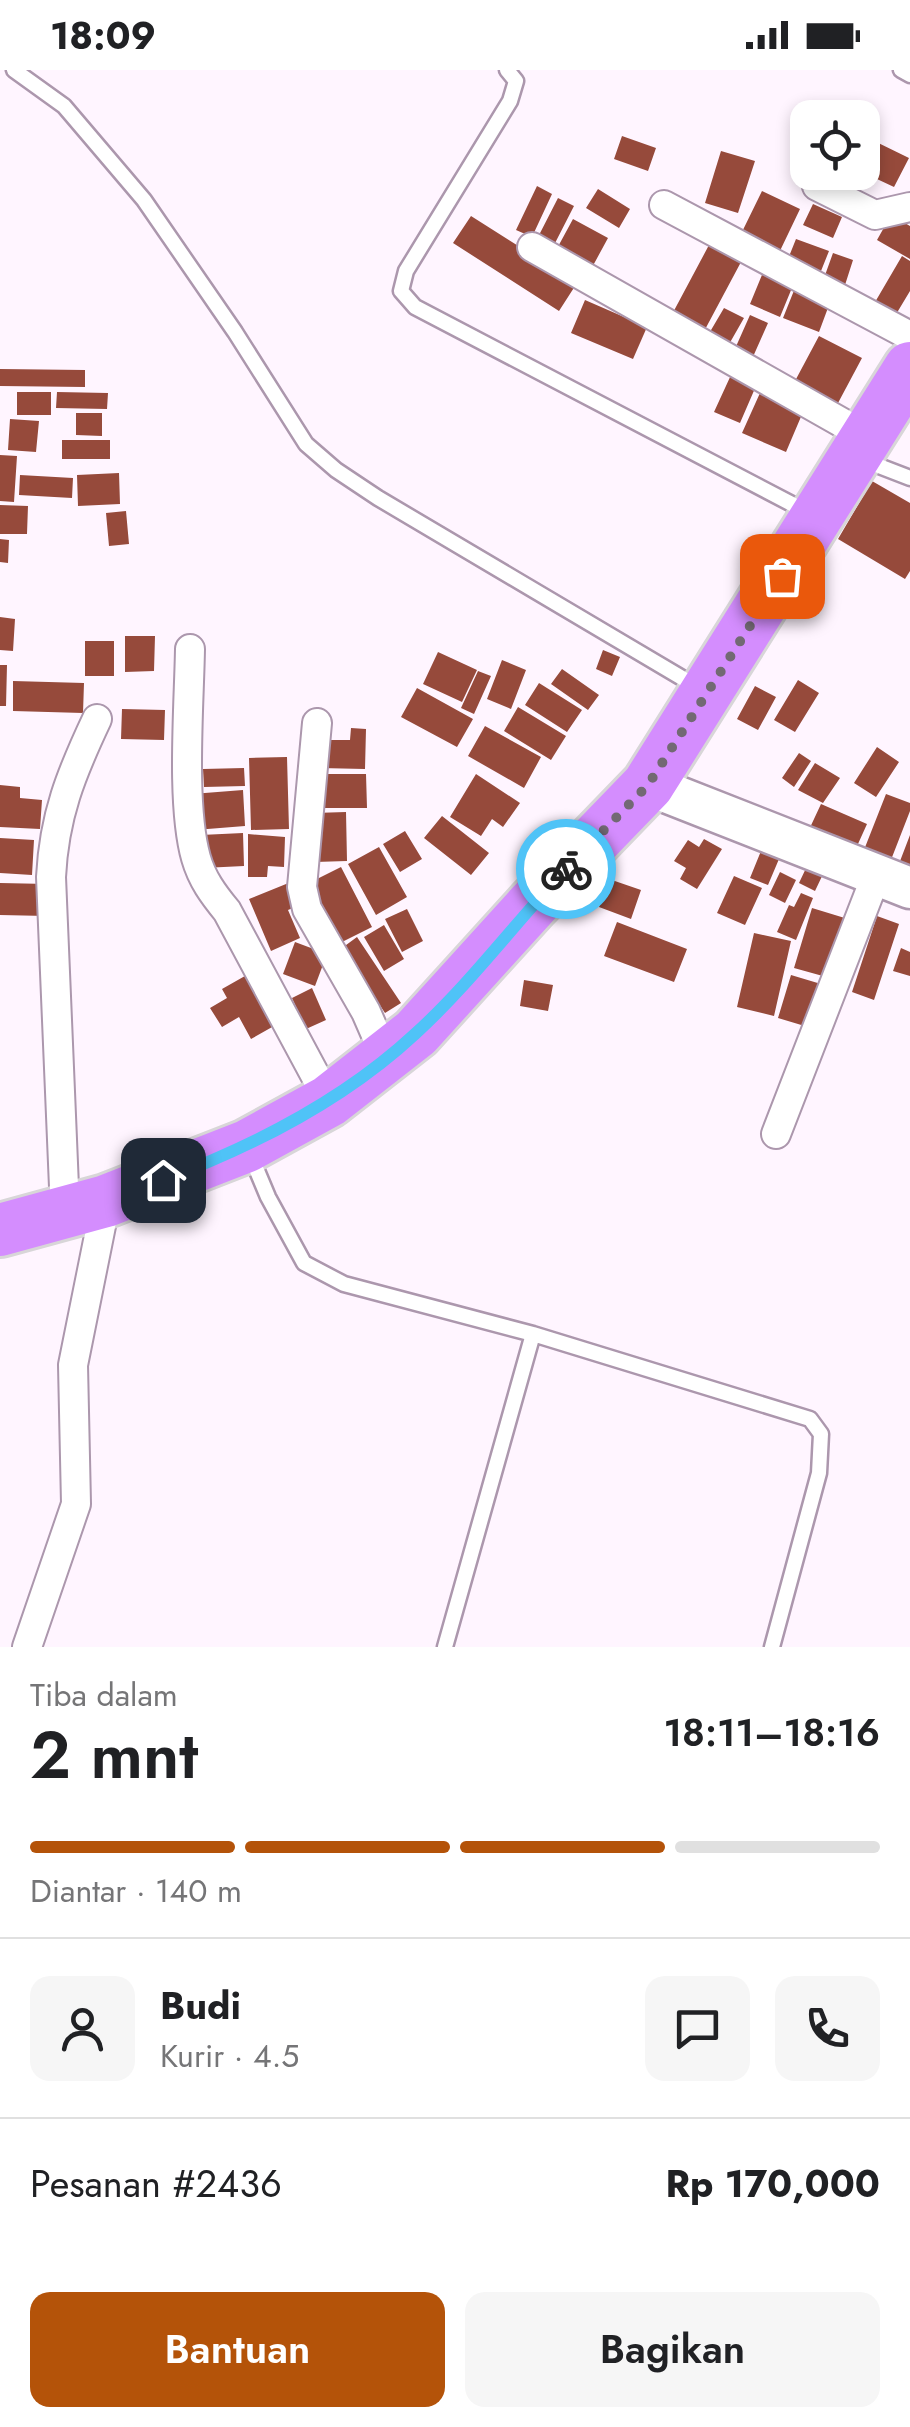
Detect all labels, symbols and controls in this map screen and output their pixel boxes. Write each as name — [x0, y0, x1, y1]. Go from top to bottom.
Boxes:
text: 18:09 — [50, 8, 156, 63]
map controls — [790, 100, 880, 190]
button: locate — [790, 100, 880, 190]
pin — [740, 534, 825, 619]
icon: bag — [755, 549, 810, 604]
courier — [516, 819, 616, 919]
icon: bike — [539, 842, 594, 897]
pin — [121, 1138, 206, 1223]
icon: home — [136, 1153, 191, 1208]
text: Tiba dalam — [30, 1672, 178, 1718]
text: 18:11–18:16 — [663, 1705, 880, 1760]
text: 2 mnt — [30, 1708, 198, 1802]
text: Diantar · 140 m — [30, 1868, 242, 1914]
button: person — [30, 1976, 135, 2081]
button: chat — [645, 1976, 750, 2081]
button: phone — [775, 1976, 880, 2081]
text: Budi — [160, 1978, 241, 2033]
text: Kurir · 4.5 — [160, 2033, 299, 2079]
text: Pesanan #2436 — [30, 2156, 282, 2211]
text: Rp 170,000 — [665, 2156, 880, 2211]
button: Bantuan — [30, 2292, 445, 2407]
button: Bagikan — [465, 2292, 880, 2407]

